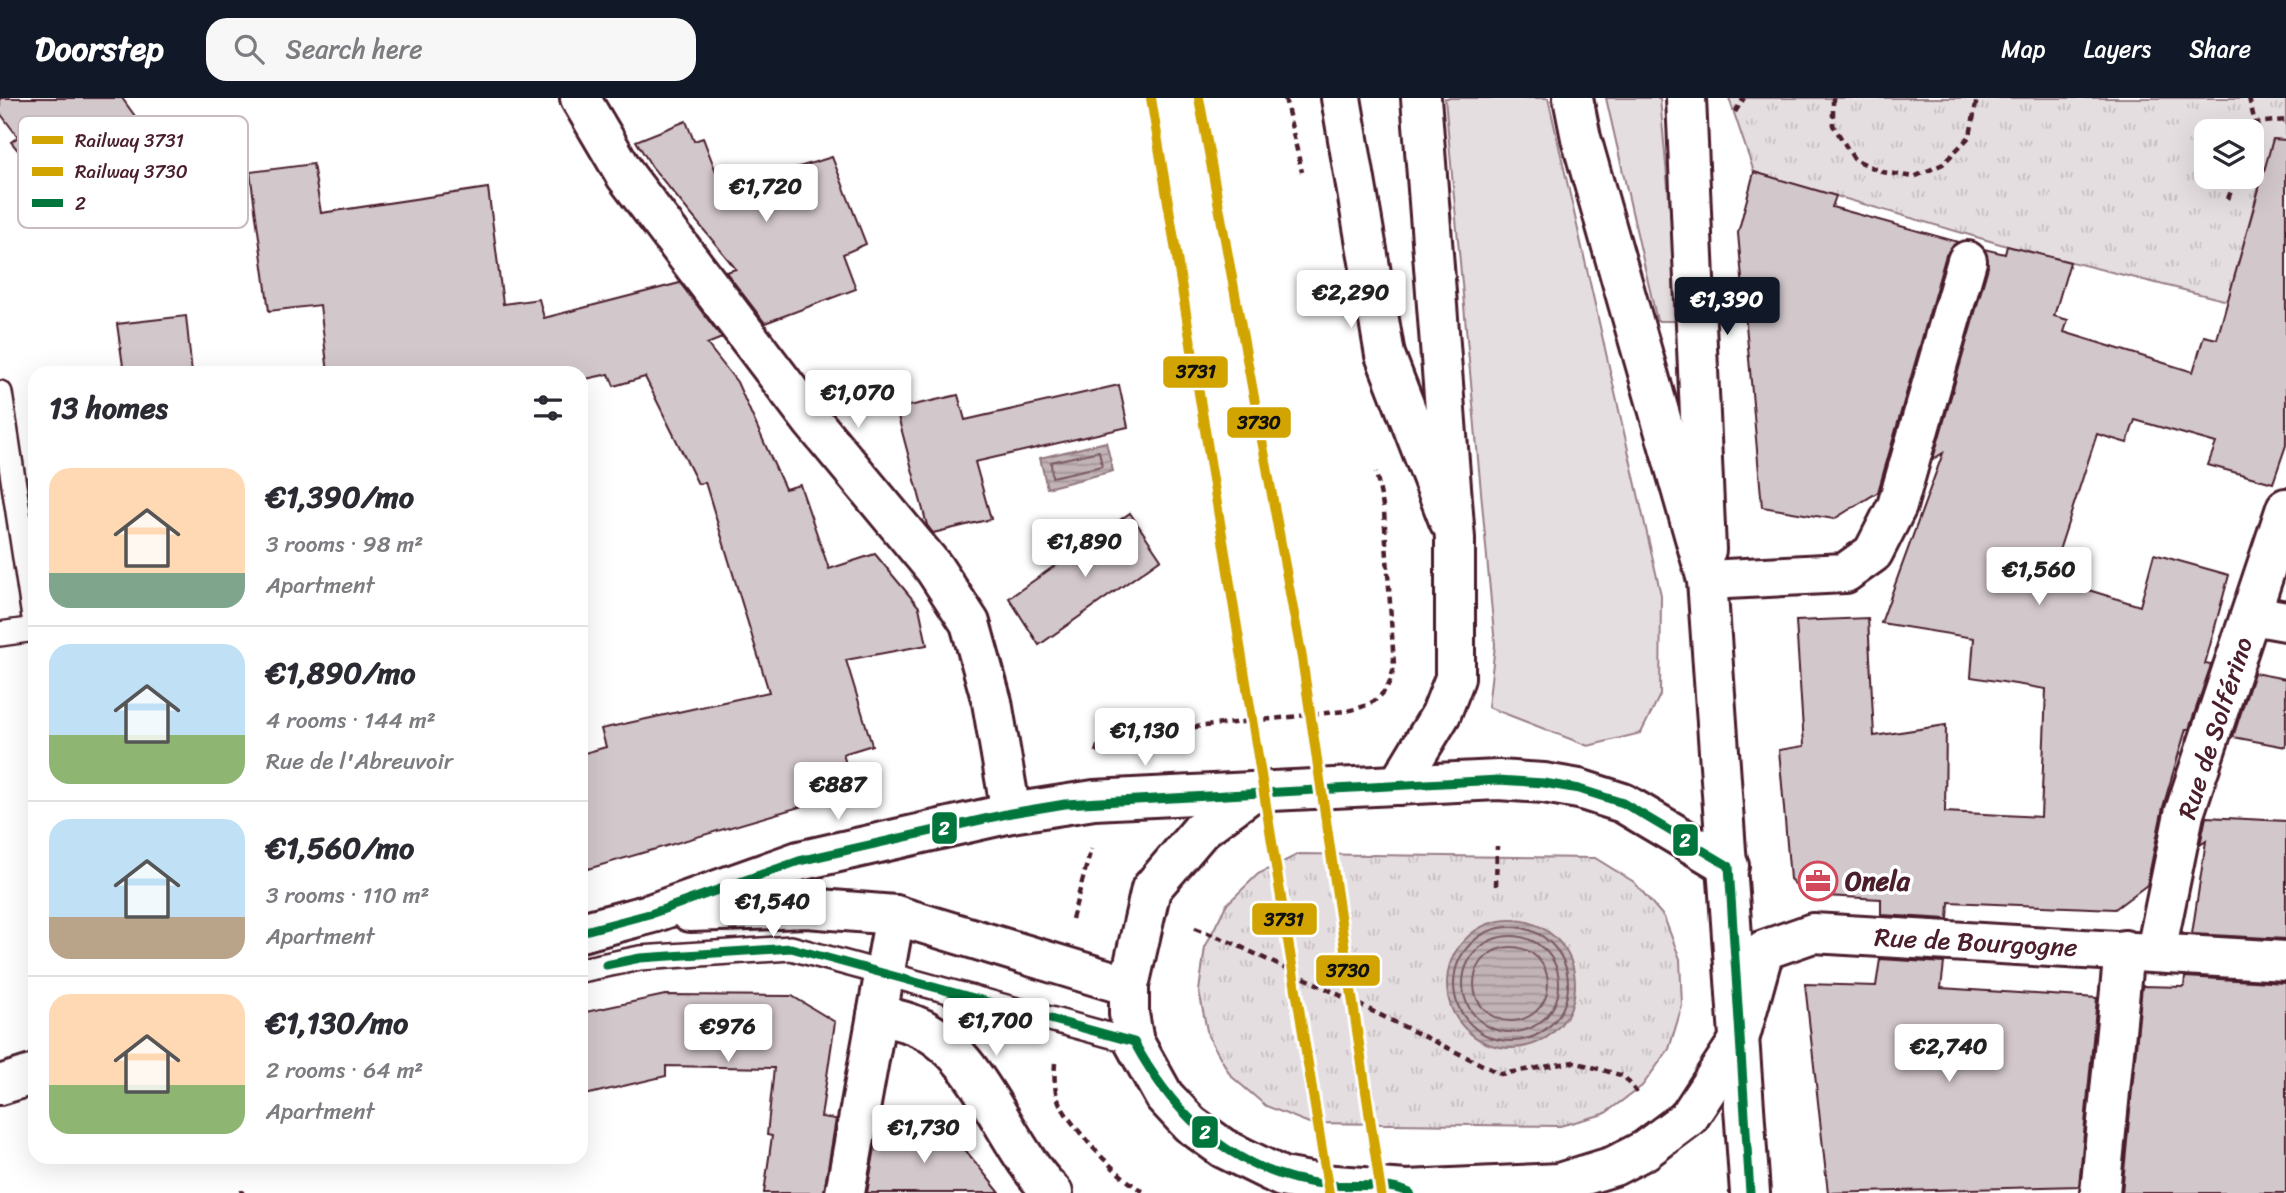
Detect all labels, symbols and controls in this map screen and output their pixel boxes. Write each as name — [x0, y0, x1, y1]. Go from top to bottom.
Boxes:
search box — [206, 18, 696, 81]
text: Doorstep — [35, 20, 164, 78]
text: Search here — [286, 26, 423, 72]
text: Map — [2001, 28, 2046, 70]
text: Layers — [2084, 28, 2151, 70]
text: Share — [2189, 28, 2251, 70]
icon: search — [230, 30, 268, 68]
legend — [18, 116, 248, 228]
map controls — [2194, 119, 2264, 189]
button: layers — [2194, 119, 2264, 189]
text: Railway 3731 — [75, 124, 184, 157]
text: Railway 3730 — [75, 155, 188, 188]
pin: €1,720 — [709, 164, 823, 224]
text: €1,720 — [730, 166, 802, 207]
text: 2 — [75, 187, 86, 220]
pin: €2,290 — [1294, 271, 1408, 330]
text: €2,290 — [1313, 272, 1389, 313]
pin: €1,390 — [1670, 278, 1784, 337]
text: €1,390 — [1691, 279, 1763, 320]
line badge: 3731 — [1162, 355, 1229, 389]
text: 3731 — [1175, 355, 1216, 388]
pin: €1,070 — [801, 370, 915, 430]
text: €1,070 — [821, 372, 895, 413]
text: 13 homes — [49, 381, 168, 435]
icon: filters — [529, 389, 567, 427]
line badge: 3730 — [1226, 406, 1292, 439]
text: 3730 — [1236, 406, 1281, 439]
text: €1,390/mo — [266, 470, 414, 524]
icon: home — [105, 496, 189, 580]
pin: €1,890 — [1028, 519, 1142, 579]
text: €1,890 — [1048, 521, 1122, 562]
text: 3 rooms · 98 m² — [266, 524, 423, 565]
pin: €1,560 — [1982, 547, 2096, 607]
text: €1,560 — [2003, 549, 2075, 590]
text: Apartment — [266, 565, 375, 606]
street label: Rue de Solférino — [2164, 631, 2266, 825]
text: €1,890/mo — [266, 646, 416, 700]
icon: home — [105, 672, 189, 756]
text: 4 rooms · 144 m² — [266, 700, 436, 741]
pin: €1,130 — [1088, 708, 1202, 768]
text: €1,130 — [1111, 710, 1179, 751]
text: Rue de l'Abreuvoir — [266, 741, 453, 782]
pin: €887 — [797, 762, 879, 822]
text: €887 — [810, 764, 866, 805]
line badge: 2 — [931, 811, 958, 845]
text: 2 — [938, 812, 950, 845]
text: €1,560/mo — [266, 821, 414, 875]
line badge: 2 — [1672, 823, 1699, 857]
text: 2 — [1679, 824, 1691, 857]
icon: home — [105, 847, 189, 931]
place label: Onela — [1845, 858, 1911, 904]
office icon: Onela — [1797, 860, 1839, 902]
text: 3 rooms · 110 m² — [266, 875, 430, 916]
pin: €1,540 — [716, 880, 830, 939]
text: €1,540 — [736, 881, 810, 922]
line badge: 3731 — [1251, 902, 1318, 936]
text: 3731 — [1263, 903, 1304, 936]
street label: Rue de Bourgogne — [1873, 914, 2079, 970]
text: Apartment — [266, 916, 375, 957]
line badge: 3730 — [1315, 954, 1381, 987]
text: 3730 — [1325, 954, 1370, 987]
text: €1,130/mo — [266, 996, 408, 1050]
pin: €1,700 — [939, 998, 1053, 1058]
text: €1,700 — [959, 1000, 1033, 1041]
pin: €976 — [687, 1004, 769, 1064]
text: €976 — [700, 1006, 756, 1047]
icon: home — [105, 1022, 189, 1106]
pin: €2,740 — [1892, 1024, 2006, 1084]
text: €2,740 — [1911, 1026, 1987, 1067]
text: 2 rooms · 64 m² — [266, 1050, 423, 1091]
text: Apartment — [266, 1091, 375, 1132]
pin: €1,730 — [867, 1105, 981, 1165]
text: €1,730 — [888, 1107, 960, 1148]
line badge: 2 — [1191, 1115, 1219, 1149]
text: 2 — [1199, 1116, 1211, 1149]

